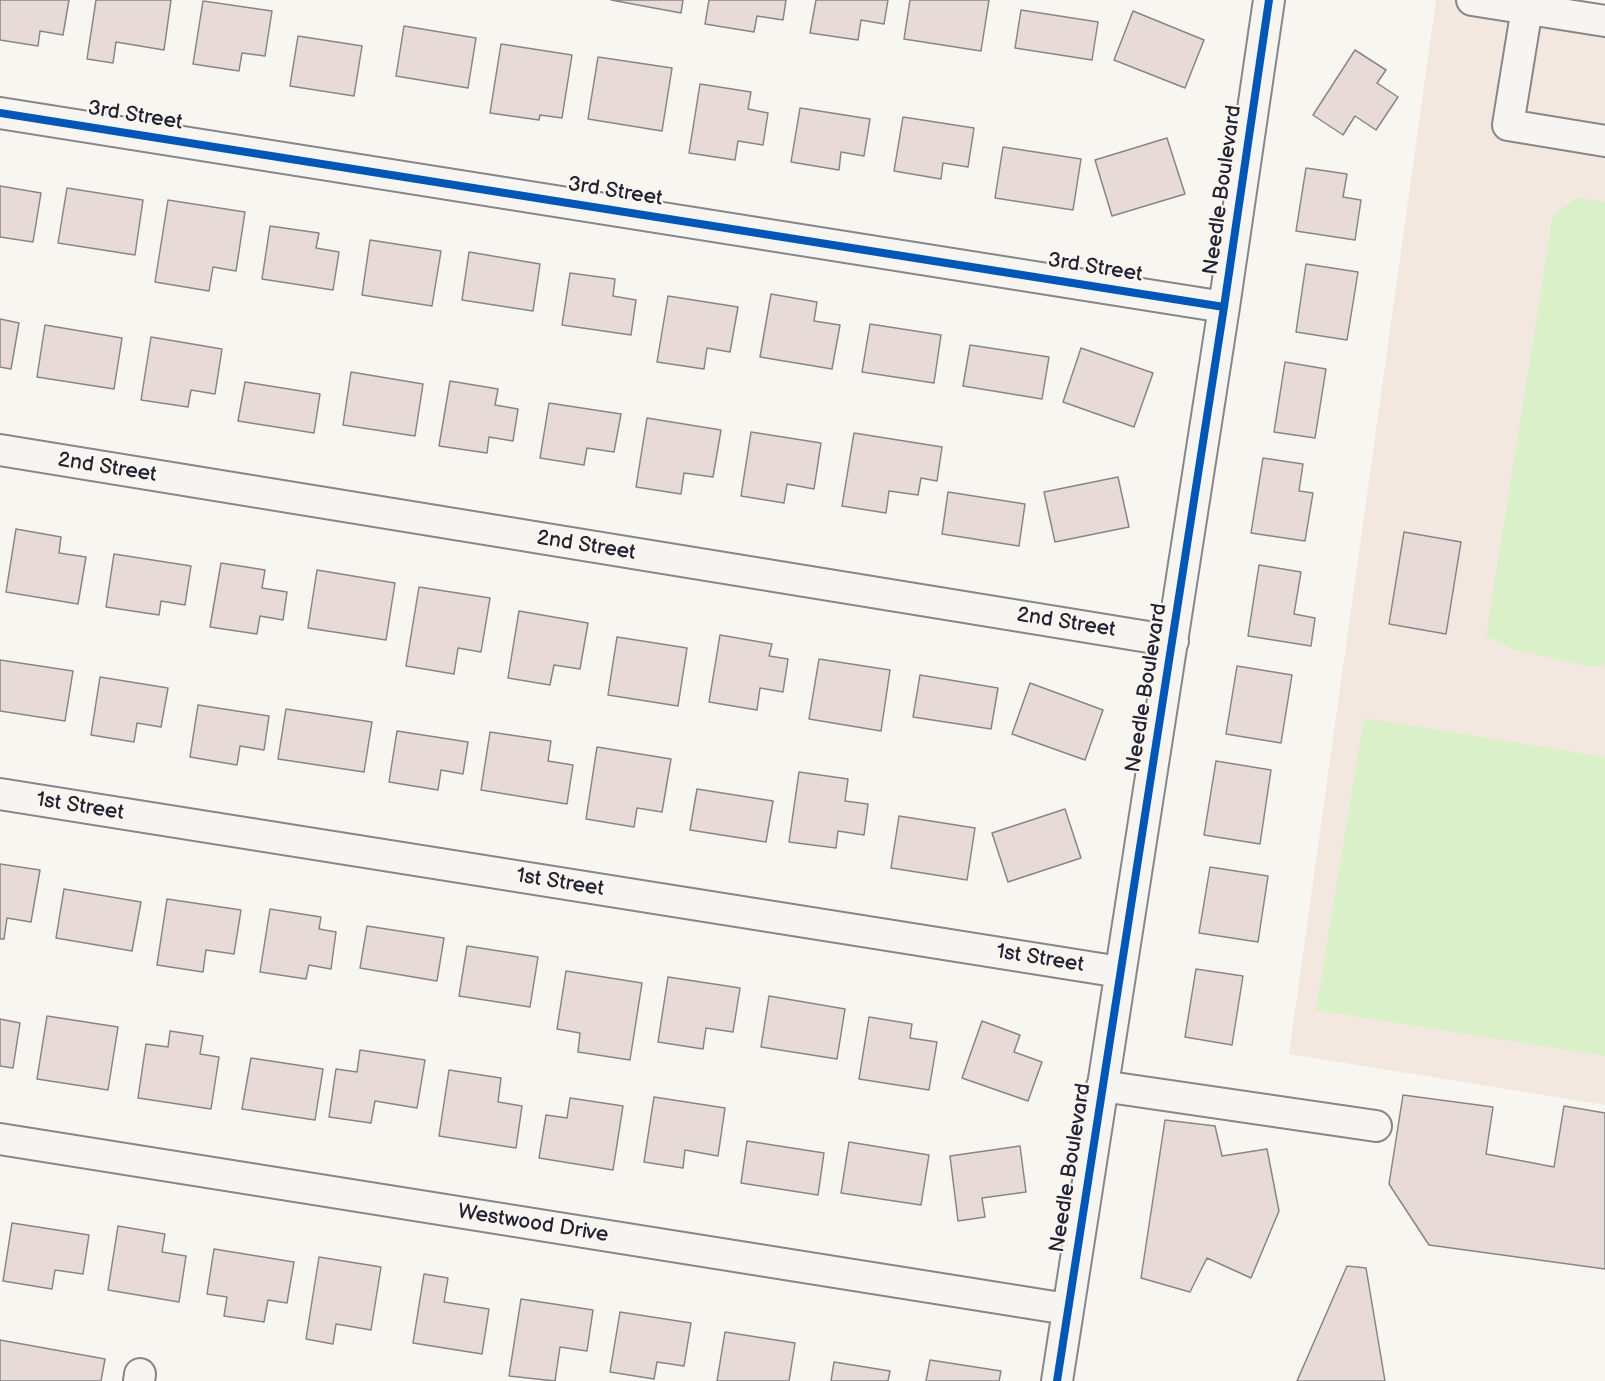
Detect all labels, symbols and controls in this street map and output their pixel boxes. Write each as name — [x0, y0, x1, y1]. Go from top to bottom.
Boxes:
street label: 3rd Street — [86, 96, 184, 136]
street label: Needle Boulevard — [1199, 104, 1247, 276]
street label: 3rd Street — [566, 172, 664, 212]
street label: 3rd Street — [1046, 248, 1144, 288]
street label: 2nd Street — [56, 448, 158, 488]
street label: 2nd Street — [535, 526, 637, 566]
street label: Needle Boulevard — [1121, 602, 1173, 774]
street label: 2nd Street — [1015, 603, 1117, 643]
street label: 1st Street — [34, 788, 126, 826]
street label: 1st Street — [514, 864, 606, 902]
street label: 1st Street — [994, 940, 1086, 978]
street label: Needle Boulevard — [1045, 1082, 1097, 1254]
street label: Westwood Drive — [456, 1200, 610, 1248]

